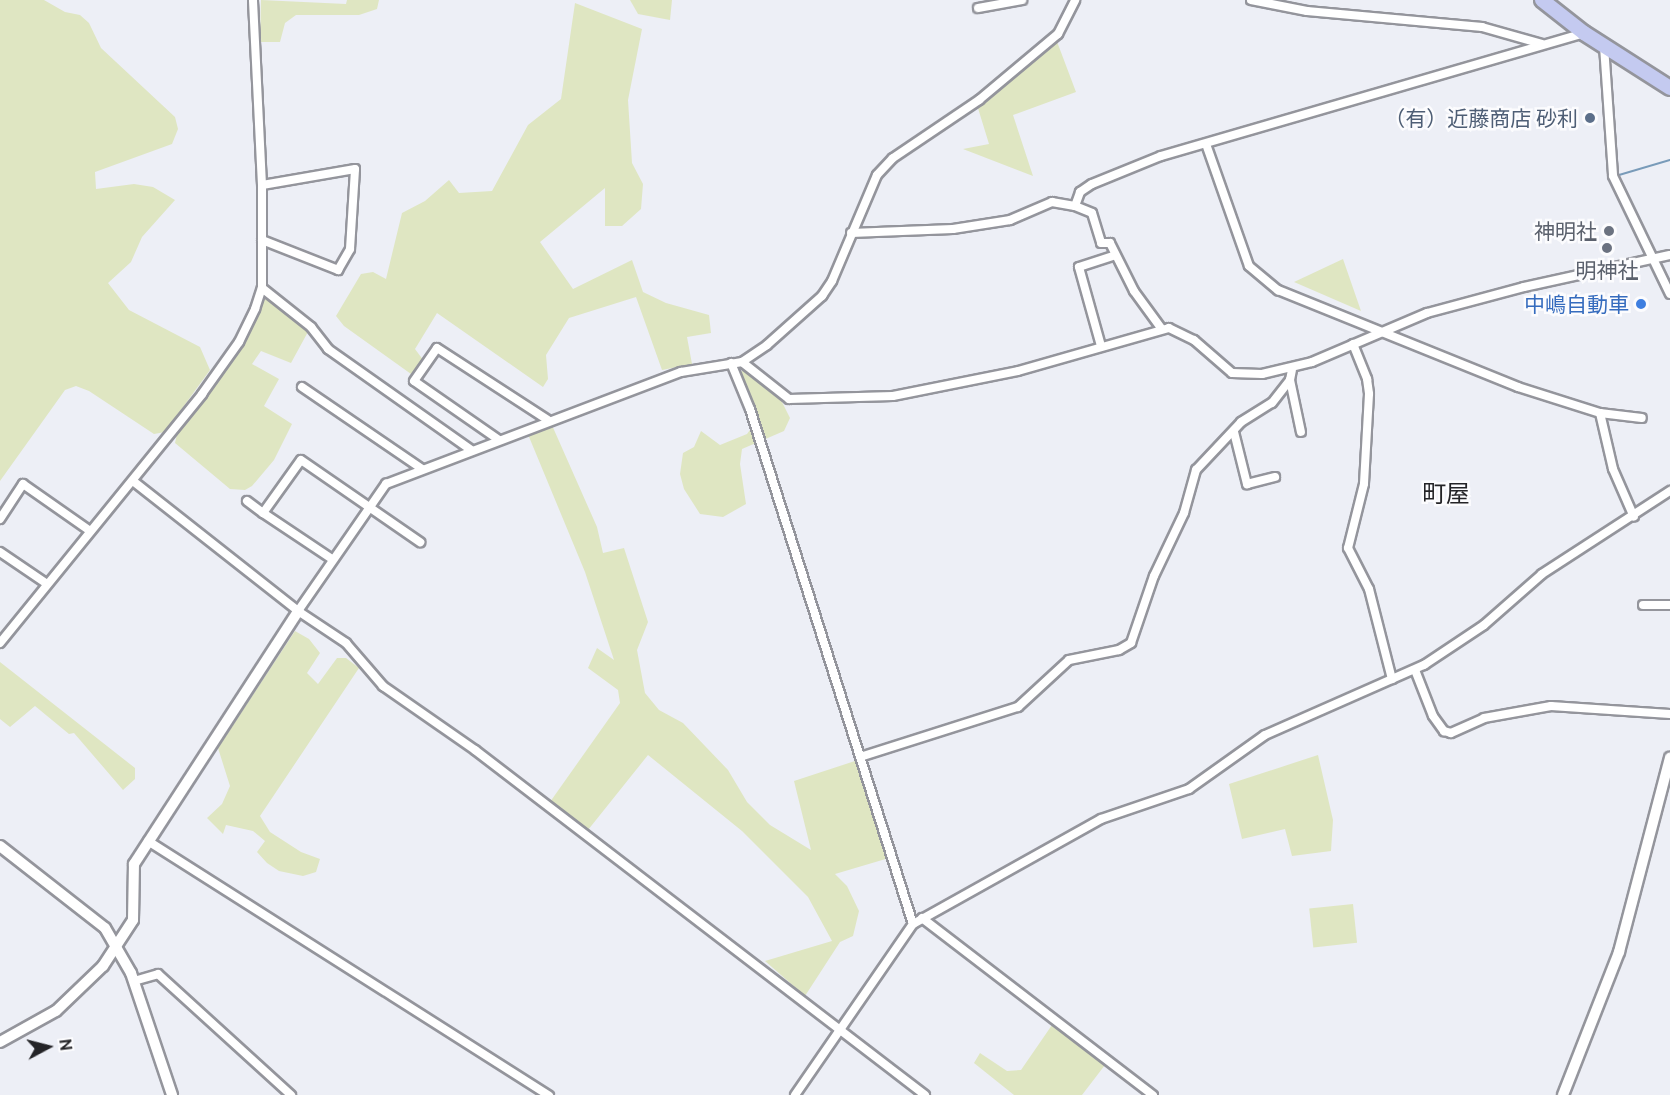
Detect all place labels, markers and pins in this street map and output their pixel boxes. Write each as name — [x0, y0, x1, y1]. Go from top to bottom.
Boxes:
place label: （有）近藤商店 砂利 — [1384, 105, 1578, 131]
marker: （有）近藤商店 砂利 — [1583, 111, 1597, 125]
place label: 神明社 — [1534, 218, 1597, 244]
marker: 神明社 — [1602, 224, 1616, 238]
marker: 明神社 — [1600, 241, 1614, 255]
place label: 明神社 — [1576, 257, 1638, 283]
place label: 中嶋自動車 — [1524, 291, 1629, 317]
marker: 中嶋自動車 — [1634, 297, 1648, 311]

